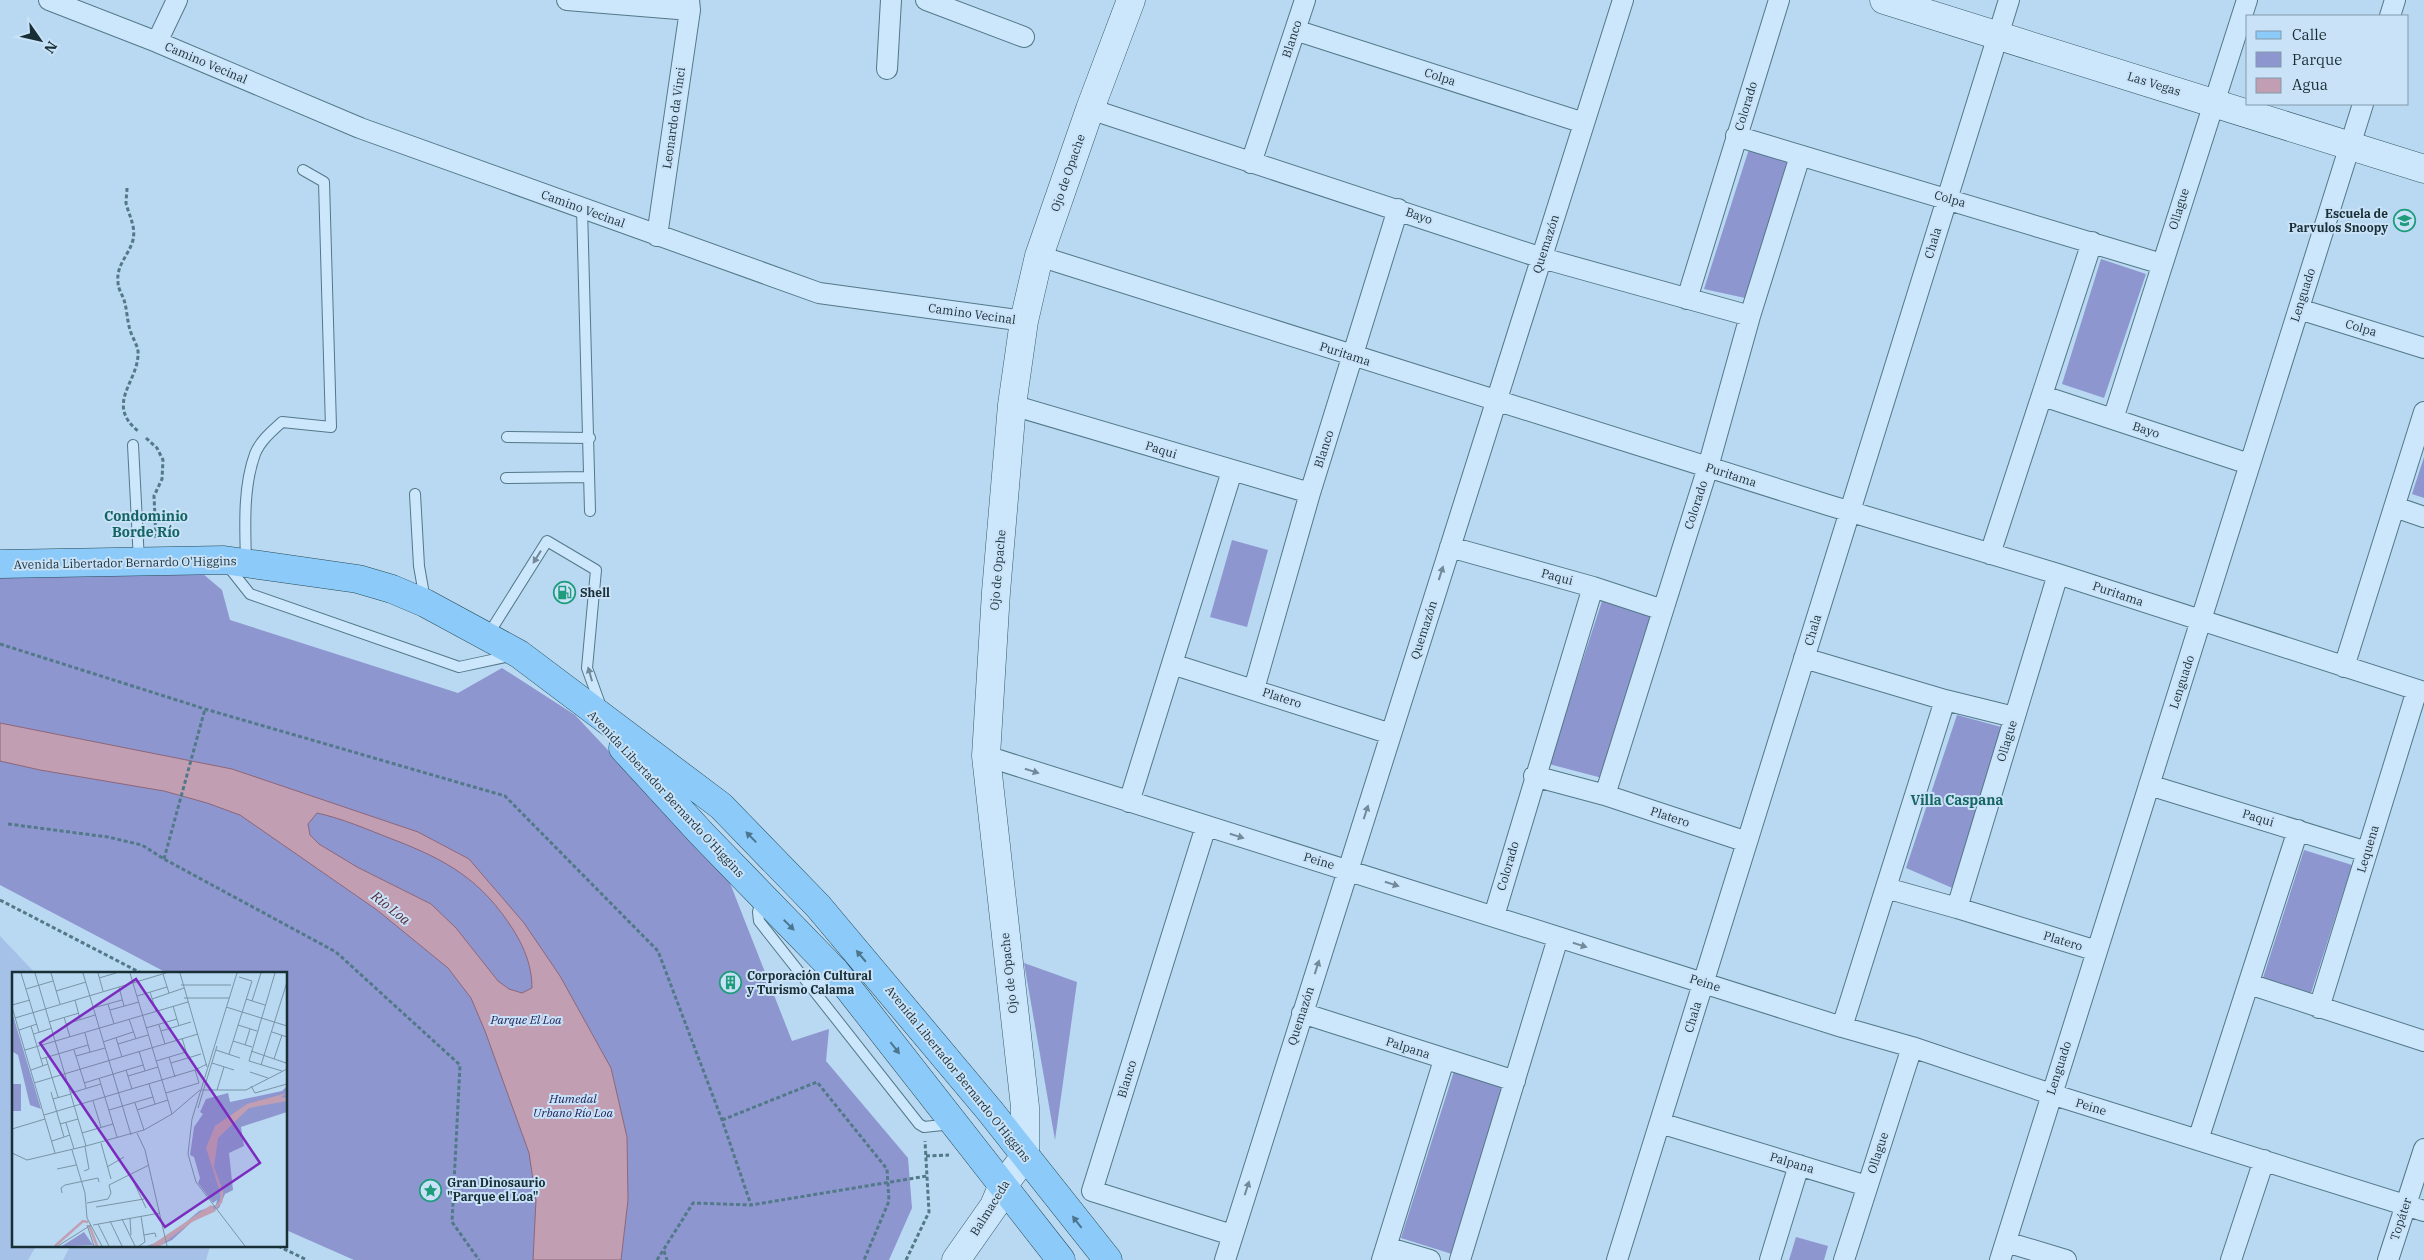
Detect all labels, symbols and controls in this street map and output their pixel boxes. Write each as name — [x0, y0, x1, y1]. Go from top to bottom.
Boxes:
north arrow — [15, 15, 65, 65]
legend — [2246, 15, 2409, 105]
street label: Blanco — [1278, 18, 1305, 60]
text: Calle — [2292, 25, 2327, 44]
text: N — [40, 38, 61, 57]
street label: Camino Vecinal — [163, 38, 250, 87]
text: Parque — [2292, 50, 2342, 69]
street label: Colpa — [1423, 64, 1458, 89]
street label: Leonardo da Vinci — [659, 66, 688, 170]
street label: Las Vegas — [2126, 68, 2183, 99]
text: Agua — [2292, 75, 2328, 94]
street label: Colorado — [1731, 79, 1760, 132]
street label: Ojo de Opache — [1047, 132, 1088, 214]
street label: Camino Vecinal — [539, 186, 628, 231]
street label: Ollague — [2165, 186, 2192, 231]
street label: Colpa — [1933, 187, 1968, 210]
street label: Bayo — [1404, 204, 1435, 227]
place label: Escuela de Parvulos Snoopy — [2289, 206, 2388, 235]
school or university icon: Escuela de Parvulos Snoopy — [2392, 209, 2416, 233]
street label: Quemazón — [1529, 212, 1562, 275]
street label: Chala — [1921, 225, 1944, 260]
street label: Lenguado — [2287, 266, 2318, 324]
street label: Camino Vecinal — [927, 300, 1017, 327]
street label: Colpa — [2344, 316, 2379, 340]
street label: Puritama — [1318, 338, 1373, 369]
street label: Bayo — [2131, 418, 2162, 441]
street label: Blanco — [1310, 428, 1337, 470]
street label: Paqui — [1144, 438, 1179, 461]
street label: Puritama — [1704, 459, 1759, 490]
street label: Colorado — [1681, 478, 1711, 531]
district label: Condominio Borde Río — [104, 507, 188, 541]
street label: Ojo de Opache — [986, 529, 1009, 611]
one-way arrow — [532, 550, 542, 563]
street label: Avenida Libertador Bernardo O'Higgins — [13, 553, 237, 572]
street label: Paqui — [1540, 565, 1575, 588]
one-way arrow — [1438, 566, 1446, 581]
street label: Puritama — [2091, 578, 2146, 609]
fuel station icon: Shell — [552, 581, 576, 605]
place label: Shell — [580, 585, 610, 600]
street label: Quemazón — [1407, 598, 1440, 661]
street label: Chala — [1801, 612, 1824, 647]
street label: Lenguado — [2166, 653, 2197, 711]
one-way arrow — [585, 666, 593, 681]
street label: Platero — [1261, 684, 1304, 711]
street label: Avenida Libertador Bernardo O'Higgins — [585, 707, 748, 880]
street label: Ollague — [1993, 718, 2020, 763]
one-way arrow — [1025, 768, 1040, 775]
district label: Villa Caspana — [1910, 791, 2004, 809]
street label: Platero — [1649, 803, 1692, 830]
one-way arrow — [1362, 804, 1370, 819]
street label: Paqui — [2241, 806, 2276, 829]
street label: Lequena — [2353, 823, 2382, 874]
one-way arrow — [745, 831, 757, 843]
one-way arrow — [1230, 832, 1245, 840]
street label: Colorado — [1493, 839, 1522, 892]
street label: Peine — [1302, 849, 1336, 872]
one-way arrow — [1385, 881, 1400, 888]
water label: Río Loa — [367, 886, 415, 929]
one-way arrow — [783, 918, 795, 930]
street label: Platero — [2042, 927, 2085, 954]
street label: Ojo de Opache — [997, 932, 1020, 1014]
one-way arrow — [1573, 941, 1588, 949]
one-way arrow — [855, 951, 867, 963]
one-way arrow — [1314, 959, 1321, 974]
place label: Corporación Cultural y Turismo Calama — [746, 968, 872, 997]
building icon: Corporación Cultural y Turismo Calama — [719, 971, 743, 995]
street label: Peine — [1688, 971, 1722, 995]
inset map — [12, 972, 288, 1248]
street label: Avenida Libertador Bernardo O'Higgins — [882, 982, 1034, 1165]
street label: Quemazón — [1284, 984, 1317, 1047]
street label: Chala — [1681, 999, 1704, 1034]
park label: Parque El Loa — [489, 1012, 562, 1027]
street label: Palpana — [1384, 1033, 1433, 1062]
street label: Lenguado — [2043, 1039, 2074, 1097]
one-way arrow — [890, 1041, 900, 1055]
street label: Blanco — [1114, 1058, 1139, 1100]
park label: Humedal Urbano Río Loa — [533, 1091, 613, 1120]
street label: Peine — [2074, 1095, 2108, 1118]
street label: Ollague — [1864, 1130, 1891, 1175]
street label: Palpana — [1768, 1149, 1817, 1177]
place label: Gran Dinosaurio "Parque el Loa" — [447, 1175, 545, 1204]
street label: Balmaceda — [967, 1177, 1013, 1238]
place icon: Gran Dinosaurio "Parque el Loa" — [419, 1178, 443, 1202]
one-way arrow — [1243, 1181, 1251, 1196]
street label: Topáter — [2387, 1195, 2415, 1242]
one-way arrow — [1072, 1216, 1083, 1229]

